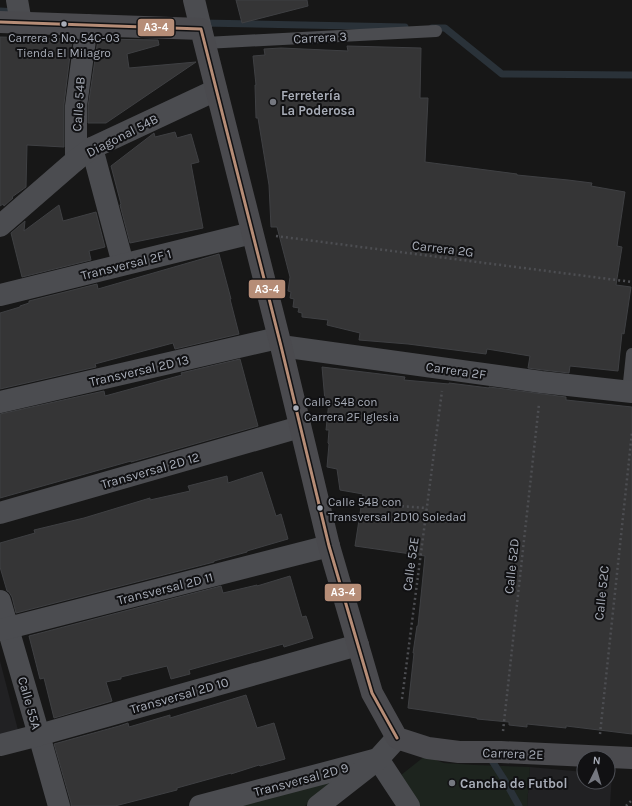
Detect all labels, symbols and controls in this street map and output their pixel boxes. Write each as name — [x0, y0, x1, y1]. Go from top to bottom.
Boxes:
line badge: A3-4 — [137, 18, 175, 37]
marker: Carrera 3 No. 54C-03 Tienda El Milagro — [59, 19, 69, 29]
text: A3-4 — [144, 21, 169, 34]
street label: Carrera 3 — [293, 29, 347, 46]
place label: Carrera 3 No. 54C-03 Tienda El Milagro — [8, 31, 120, 60]
street label: Calle 54B — [69, 76, 88, 132]
place label: Ferretería La Poderosa — [281, 88, 355, 118]
marker: Ferretería La Poderosa — [268, 97, 278, 107]
street label: Diagonal 54B — [84, 111, 161, 160]
street label: Carrera 2G — [411, 237, 475, 260]
street label: Transversal 2F 1 — [79, 246, 173, 283]
line badge: A3-4 — [248, 279, 286, 299]
text: A3-4 — [255, 283, 280, 296]
street label: Transversal 2D 13 — [88, 352, 190, 389]
street label: Carrera 2F — [425, 359, 487, 382]
place label: Calle 54B con Carrera 2F Iglesia — [304, 395, 399, 424]
marker: Calle 54B con Carrera 2F Iglesia — [291, 403, 301, 413]
street label: Transversal 2D 12 — [99, 449, 201, 492]
place label: Calle 54B con Transversal 2D10 Soledad — [328, 495, 466, 524]
marker: Calle 54B con Transversal 2D10 Soledad — [315, 503, 325, 513]
street label: Calle 52E — [399, 536, 422, 592]
street label: Calle 52D — [501, 538, 522, 594]
street label: Calle 52C — [591, 565, 612, 621]
street label: Transversal 2D 11 — [116, 569, 215, 608]
line badge: A3-4 — [324, 583, 362, 602]
text: A3-4 — [331, 586, 356, 599]
street label: Transversal 2D 10 — [128, 674, 230, 717]
street label: Calle 55A — [15, 675, 44, 732]
street label: Carrera 2E — [482, 745, 544, 762]
north arrow — [576, 750, 616, 790]
text: N — [592, 754, 601, 767]
street label: Transversal 2D 9 — [252, 760, 350, 799]
place label: Cancha de Futbol — [460, 776, 567, 791]
marker: Cancha de Futbol — [447, 778, 457, 788]

